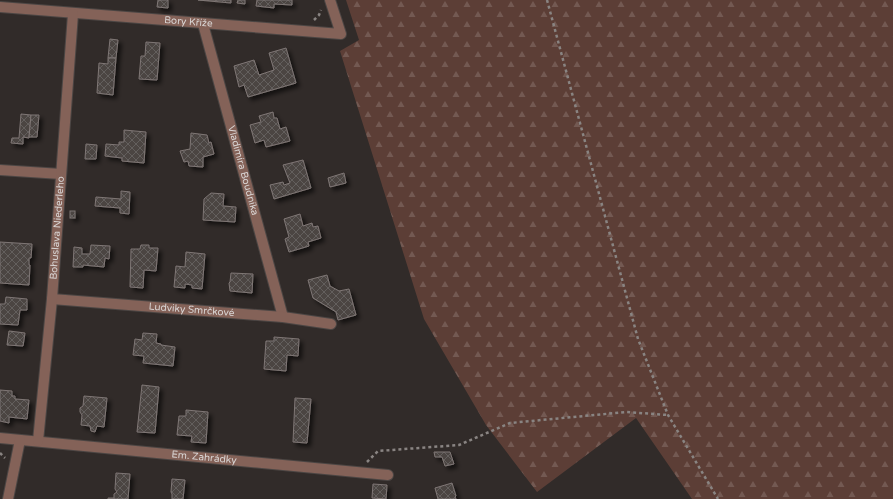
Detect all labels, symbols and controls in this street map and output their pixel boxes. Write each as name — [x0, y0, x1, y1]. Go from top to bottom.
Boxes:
street label: Bory Kříže — [164, 14, 213, 30]
street label: Vladimíra Boudníka — [225, 124, 261, 217]
street label: Bohuslava Niederleho — [47, 176, 67, 280]
street label: Ludviky Smrčkové — [148, 301, 235, 319]
street label: Em. Zahrádky — [171, 448, 238, 467]

